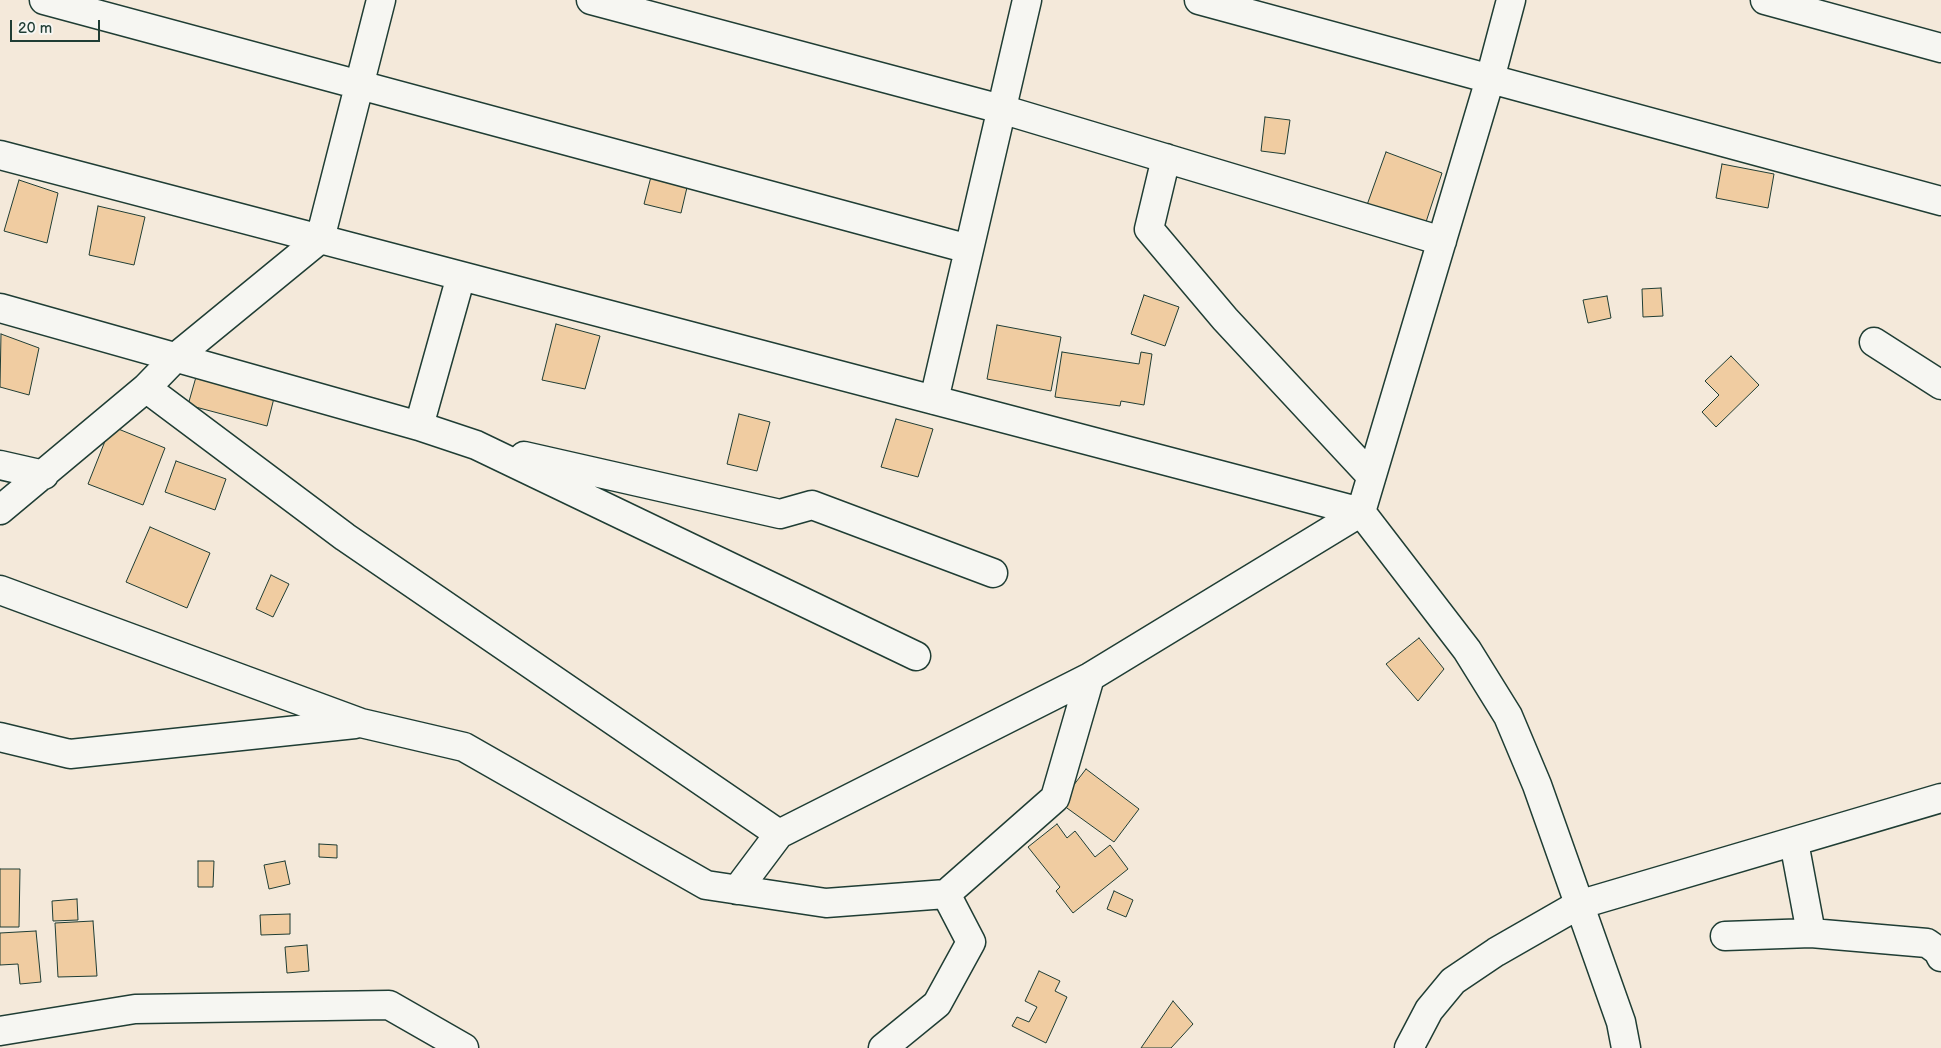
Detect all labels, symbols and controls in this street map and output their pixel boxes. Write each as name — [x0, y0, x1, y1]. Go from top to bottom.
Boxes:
scale bar — [12, 10, 102, 42]
text: 20 m — [18, 19, 52, 38]

